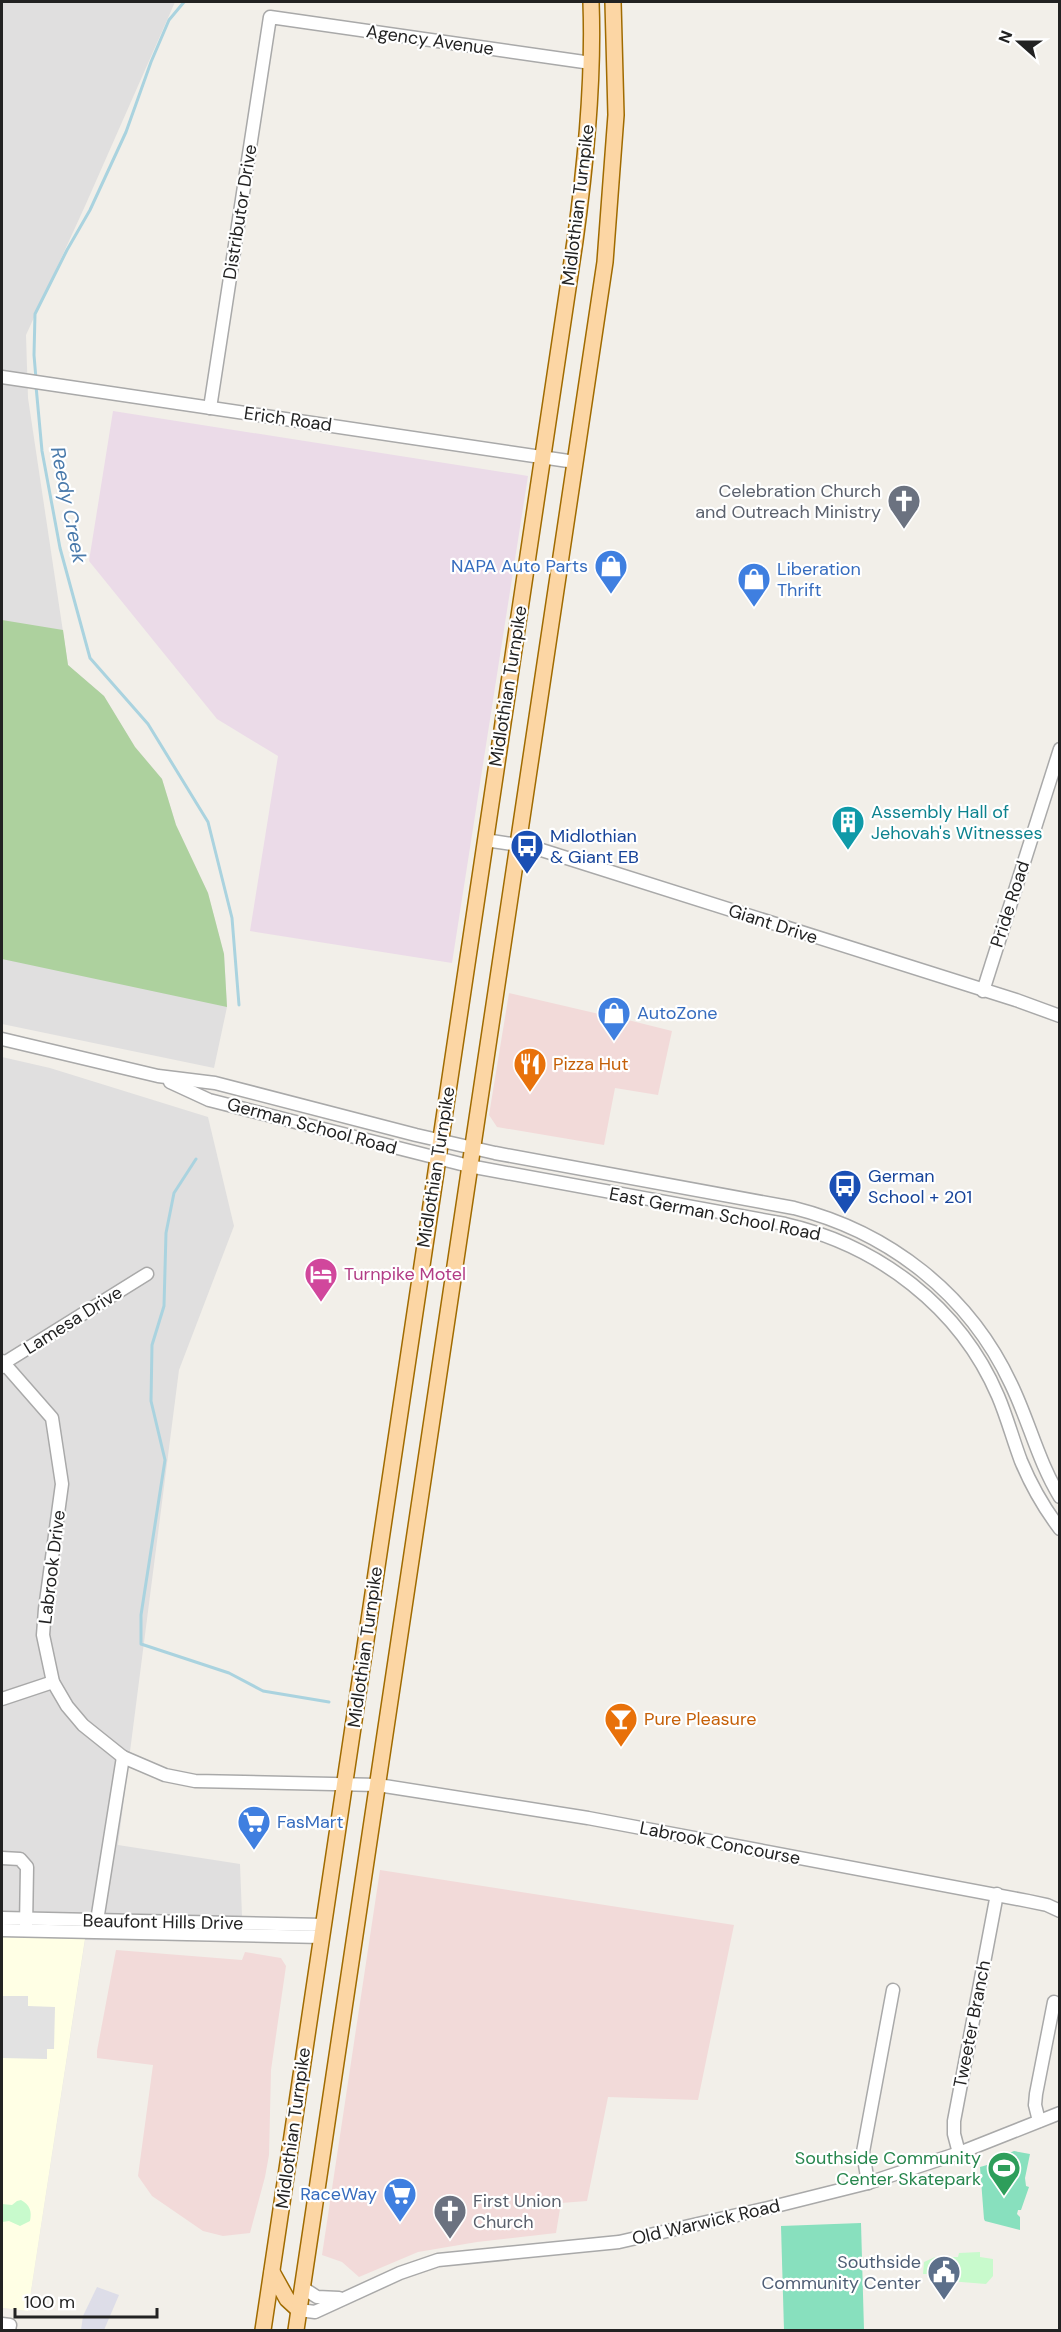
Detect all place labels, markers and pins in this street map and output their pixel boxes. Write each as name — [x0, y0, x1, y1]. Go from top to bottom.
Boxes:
place label: Celebration Church and Outreach Ministry — [695, 479, 881, 524]
church icon: Celebration Church and Outreach Ministry — [886, 483, 922, 530]
shop icon: NAPA Auto Parts — [593, 548, 629, 595]
place label: NAPA Auto Parts — [451, 554, 588, 578]
place label: Liberation Thrift — [777, 557, 861, 602]
shop icon: Liberation Thrift — [736, 561, 772, 608]
place label: Assembly Hall of Jehovah's Witnesses — [871, 800, 1042, 845]
building icon: Assembly Hall of Jehovah's Witnesses — [830, 804, 866, 851]
place label: Midlothian & Giant EB — [550, 824, 639, 869]
bus stop icon: Midlothian & Giant EB — [509, 828, 545, 875]
shop icon: AutoZone — [596, 995, 632, 1042]
place label: AutoZone — [637, 1001, 718, 1025]
restaurant icon: Pizza Hut — [512, 1046, 548, 1093]
place label: Pizza Hut — [553, 1052, 628, 1076]
place label: German School + 201 — [868, 1164, 972, 1209]
bus stop icon: German School + 201 — [827, 1168, 863, 1215]
hotel icon: Turnpike Motel — [303, 1256, 339, 1303]
place label: Turnpike Motel — [344, 1262, 466, 1286]
bar icon: Pure Pleasure — [603, 1701, 639, 1748]
place label: Pure Pleasure — [644, 1707, 756, 1731]
supermarket icon: FasMart — [236, 1804, 272, 1851]
place label: FasMart — [277, 1810, 344, 1834]
place label: Southside Community Center Skatepark — [795, 2146, 981, 2191]
sports icon: Southside Community Center Skatepark — [986, 2150, 1022, 2197]
supermarket icon: RaceWay — [382, 2176, 418, 2223]
place label: RaceWay — [300, 2182, 377, 2206]
place label: First Union Church — [473, 2189, 562, 2234]
church icon: First Union Church — [432, 2193, 468, 2240]
place label: Southside Community Center — [761, 2250, 921, 2295]
public building icon: Southside Community Center — [926, 2254, 962, 2301]

